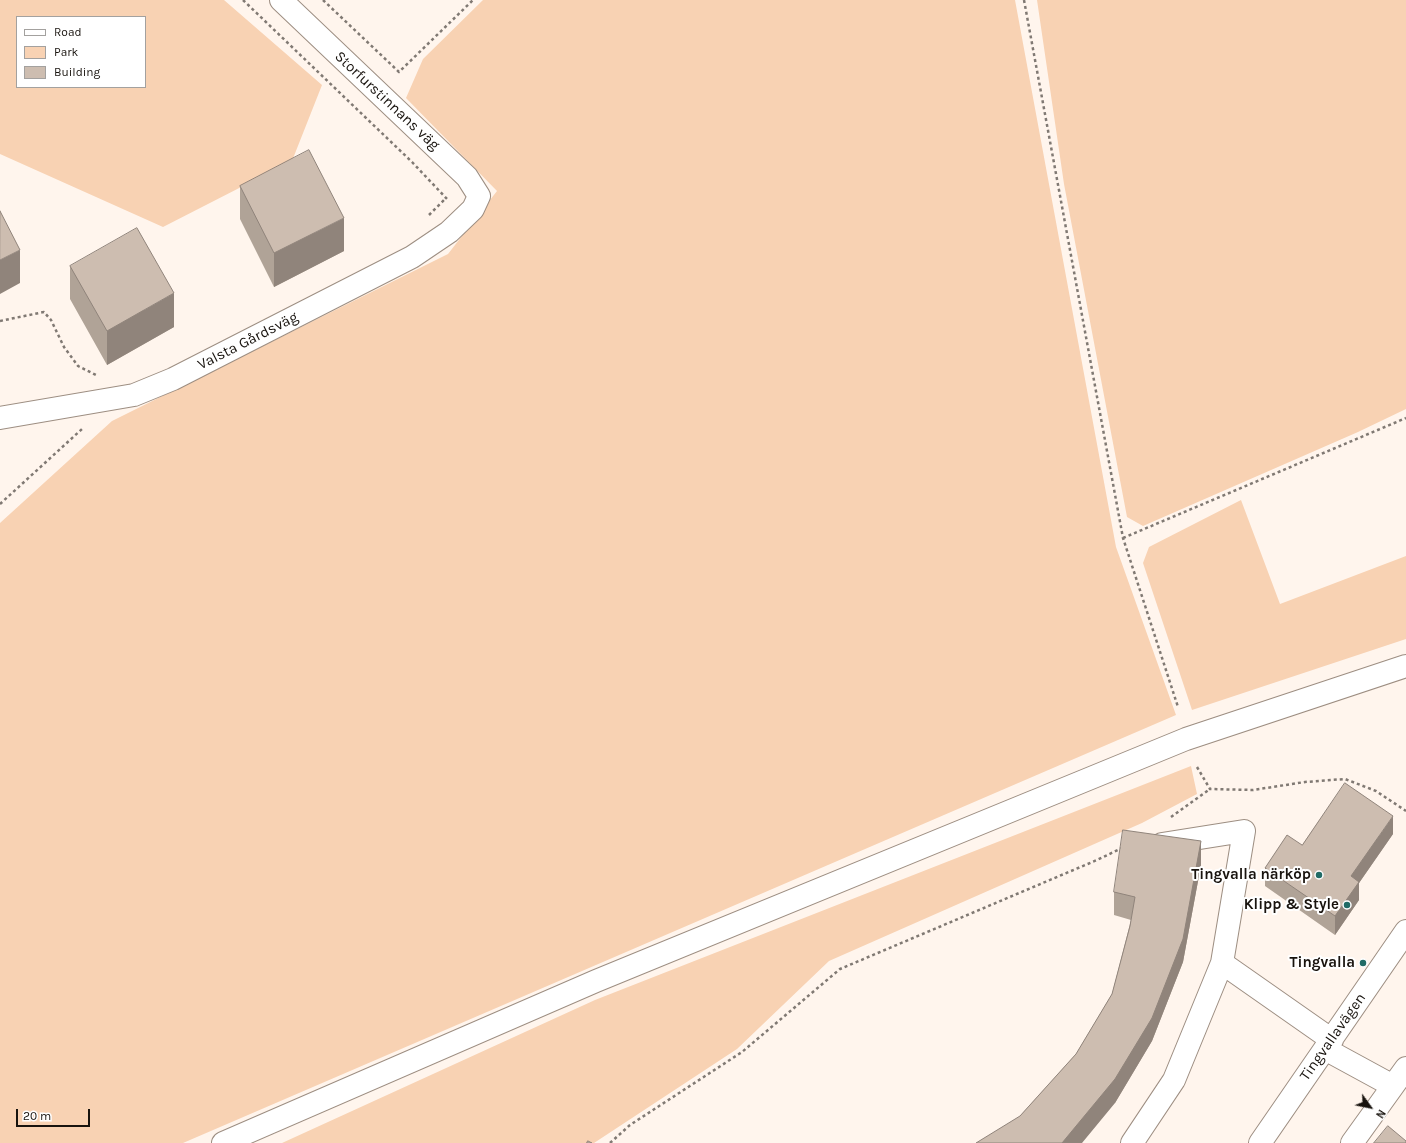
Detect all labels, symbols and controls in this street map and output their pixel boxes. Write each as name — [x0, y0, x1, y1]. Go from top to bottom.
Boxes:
legend — [16, 16, 146, 88]
text: Road — [54, 25, 82, 39]
text: Park — [54, 45, 78, 59]
street label: Storfurstinnans väg — [331, 48, 443, 154]
text: Building — [54, 65, 100, 79]
street label: Valsta Gårdsväg — [195, 308, 301, 374]
place label: Tingvalla närköp — [1191, 866, 1311, 884]
marker: Tingvalla närköp — [1314, 870, 1324, 880]
place label: Klipp & Style — [1244, 896, 1339, 914]
marker: Klipp & Style — [1342, 900, 1352, 910]
place label: Tingvalla — [1290, 954, 1355, 972]
marker: Tingvalla — [1358, 958, 1368, 968]
street label: Tingvallavägen — [1296, 990, 1370, 1084]
north arrow — [1350, 1087, 1390, 1127]
scale bar — [18, 1101, 92, 1127]
text: N — [1373, 1107, 1388, 1121]
text: 20 m — [23, 1109, 51, 1123]

